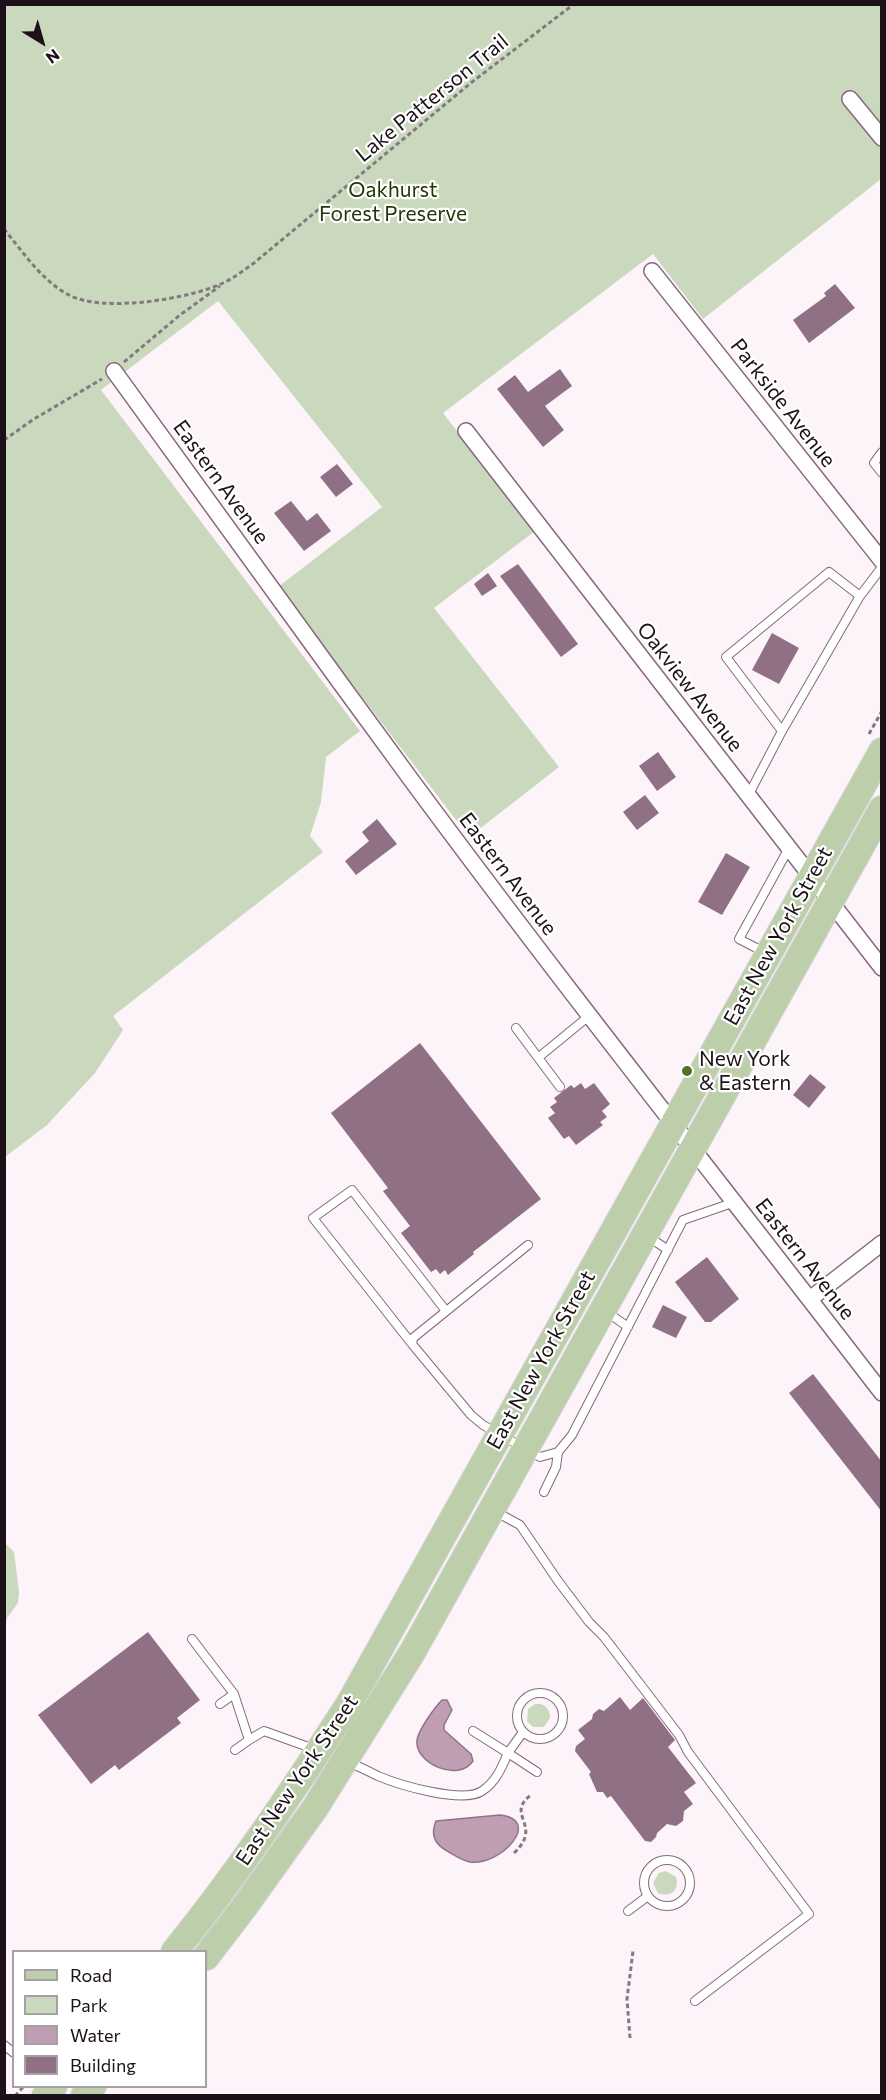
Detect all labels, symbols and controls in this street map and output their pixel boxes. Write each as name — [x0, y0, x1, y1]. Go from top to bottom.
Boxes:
north arrow — [12, 12, 72, 72]
street label: Lake Patterson Trail — [351, 29, 513, 167]
text: N — [43, 46, 64, 68]
park label: Oakhurst Forest Preserve — [319, 177, 467, 227]
street label: Parkside Avenue — [725, 334, 841, 472]
street label: Eastern Avenue — [168, 415, 274, 549]
street label: Oakview Avenue — [632, 617, 748, 757]
street label: Eastern Avenue — [454, 808, 562, 940]
street label: East New York Street — [718, 842, 838, 1030]
place label: New York & Eastern — [699, 1046, 791, 1096]
marker: New York & Eastern — [680, 1064, 694, 1078]
street label: Eastern Avenue — [750, 1193, 860, 1325]
street label: East New York Street — [481, 1266, 601, 1454]
street label: East New York Street — [230, 1690, 364, 1870]
legend — [12, 1950, 207, 2088]
text: Road — [70, 1964, 112, 1986]
text: Park — [70, 1994, 108, 2016]
text: Water — [70, 2024, 121, 2046]
text: Building — [70, 2054, 136, 2076]

